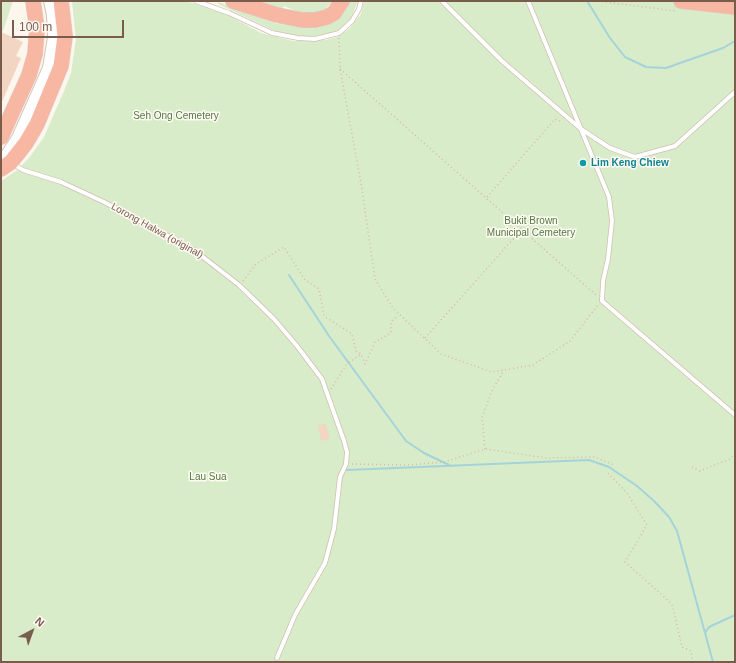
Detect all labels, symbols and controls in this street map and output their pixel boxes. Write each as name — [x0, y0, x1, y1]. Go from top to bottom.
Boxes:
scale bar — [14, 12, 126, 38]
text: 100 m — [19, 20, 52, 34]
park label: Seh Ong Cemetery — [133, 110, 219, 122]
place label: Lim Keng Chiew — [591, 157, 669, 169]
marker: Lim Keng Chiew — [578, 158, 588, 168]
street label: Lorong Halwa (original) — [109, 201, 205, 261]
park label: Bukit Brown Municipal Cemetery — [487, 215, 575, 238]
park label: Lau Sua — [189, 471, 227, 483]
north arrow — [12, 611, 52, 651]
text: N — [33, 615, 47, 629]

